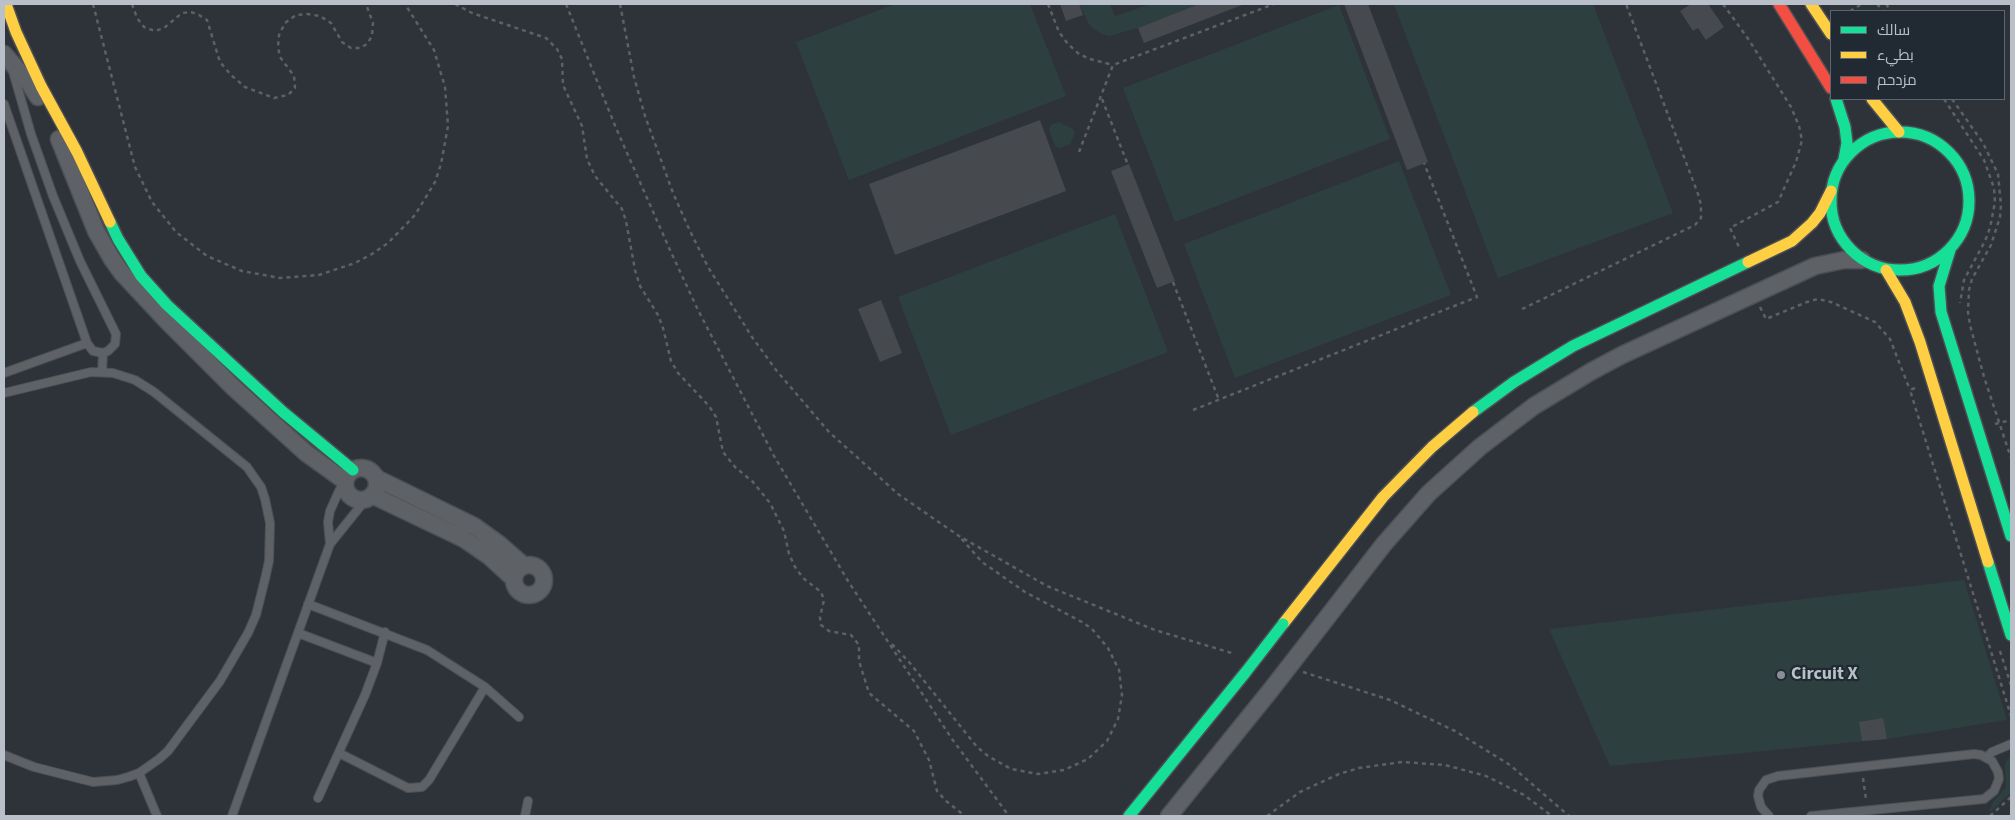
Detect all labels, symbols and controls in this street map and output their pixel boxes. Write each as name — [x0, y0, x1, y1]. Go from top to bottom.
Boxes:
legend — [1830, 10, 2005, 100]
text: سالك — [1877, 20, 1910, 41]
text: بطيء — [1877, 45, 1914, 66]
text: مزدحم — [1877, 70, 1917, 91]
place label: Circuit X — [1791, 664, 1858, 686]
marker: Circuit X — [1775, 669, 1787, 681]

